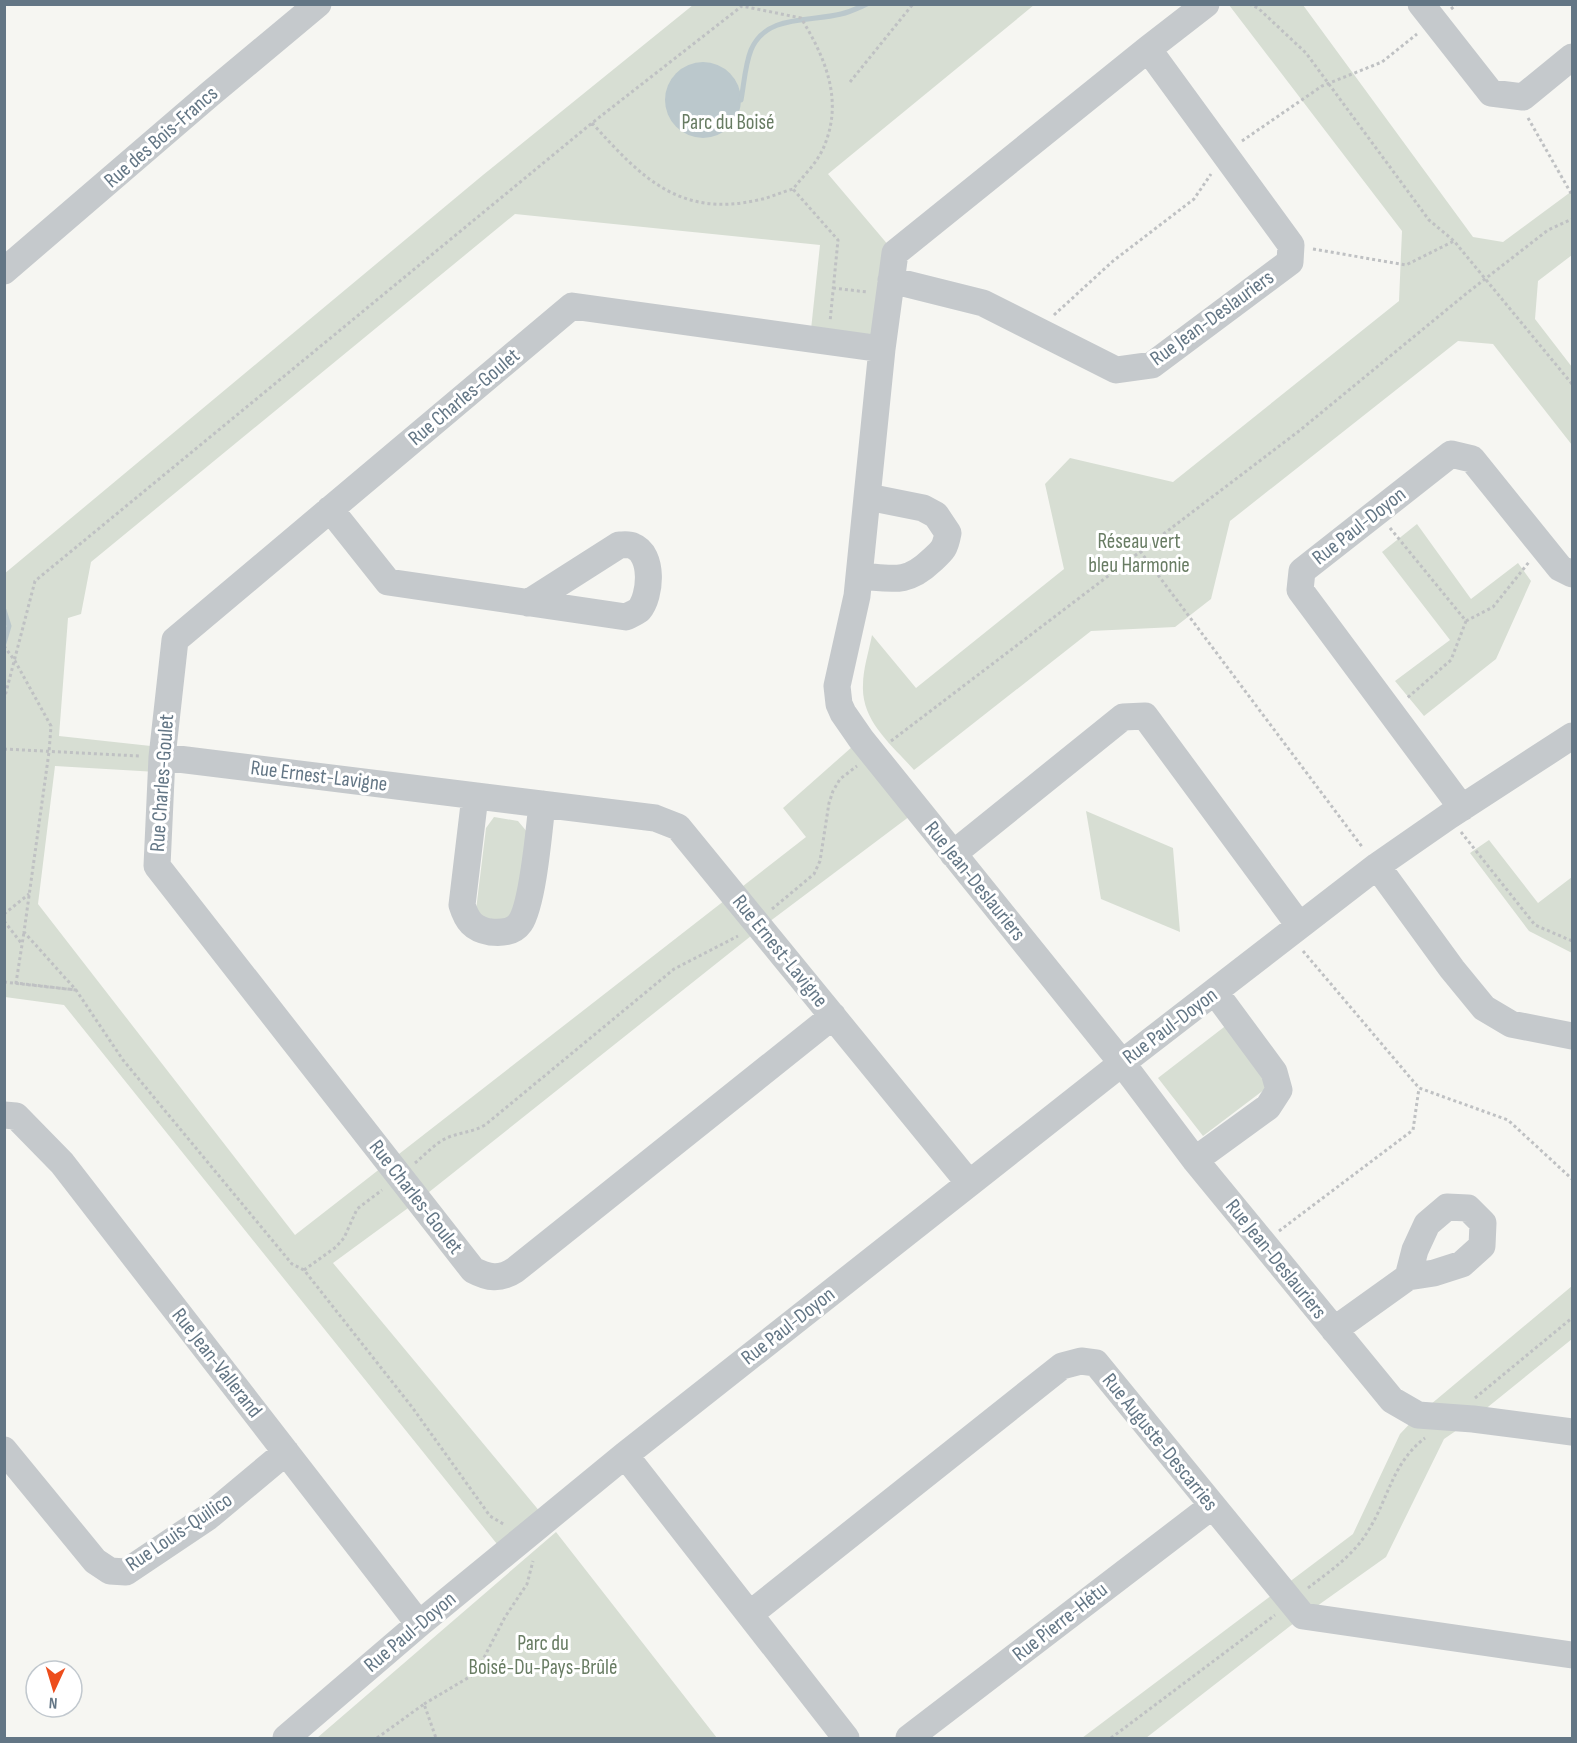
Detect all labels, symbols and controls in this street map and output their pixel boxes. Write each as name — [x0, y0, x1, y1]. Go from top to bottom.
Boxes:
street label: Rue des Bois-Francs — [99, 81, 223, 193]
park label: Parc du Boisé — [682, 110, 774, 135]
street label: Rue Jean-Deslauriers — [1145, 265, 1279, 371]
street label: Rue Charles-Goulet — [403, 343, 525, 451]
street label: Rue Paul-Doyon — [1307, 482, 1411, 570]
park label: Réseau vert bleu Harmonie — [1088, 529, 1190, 578]
street label: Rue Charles-Goulet — [145, 713, 179, 853]
street label: Rue Ernest-Lavigne — [249, 755, 389, 797]
street label: Rue Jean-Deslauriers — [919, 816, 1031, 946]
street label: Rue Ernest-Lavigne — [727, 890, 833, 1012]
street label: Rue Paul-Doyon — [1118, 982, 1222, 1070]
street label: Rue Charles-Goulet — [364, 1135, 468, 1259]
street label: Rue Jean-Deslauriers — [1220, 1194, 1332, 1324]
street label: Rue Paul-Doyon — [736, 1282, 840, 1370]
street label: Rue Jean-Vallerand — [167, 1303, 267, 1423]
street label: Rue Auguste-Descarries — [1097, 1368, 1223, 1516]
street label: Rue Louis-Quilico — [121, 1487, 237, 1577]
street label: Rue Pierre-Hétu — [1008, 1577, 1112, 1667]
street label: Rue Paul-Doyon — [359, 1586, 461, 1678]
park label: Parc du Boisé-Du-Pays-Brûlé — [469, 1631, 617, 1680]
north arrow — [24, 1659, 84, 1719]
text: N — [48, 1693, 58, 1712]

